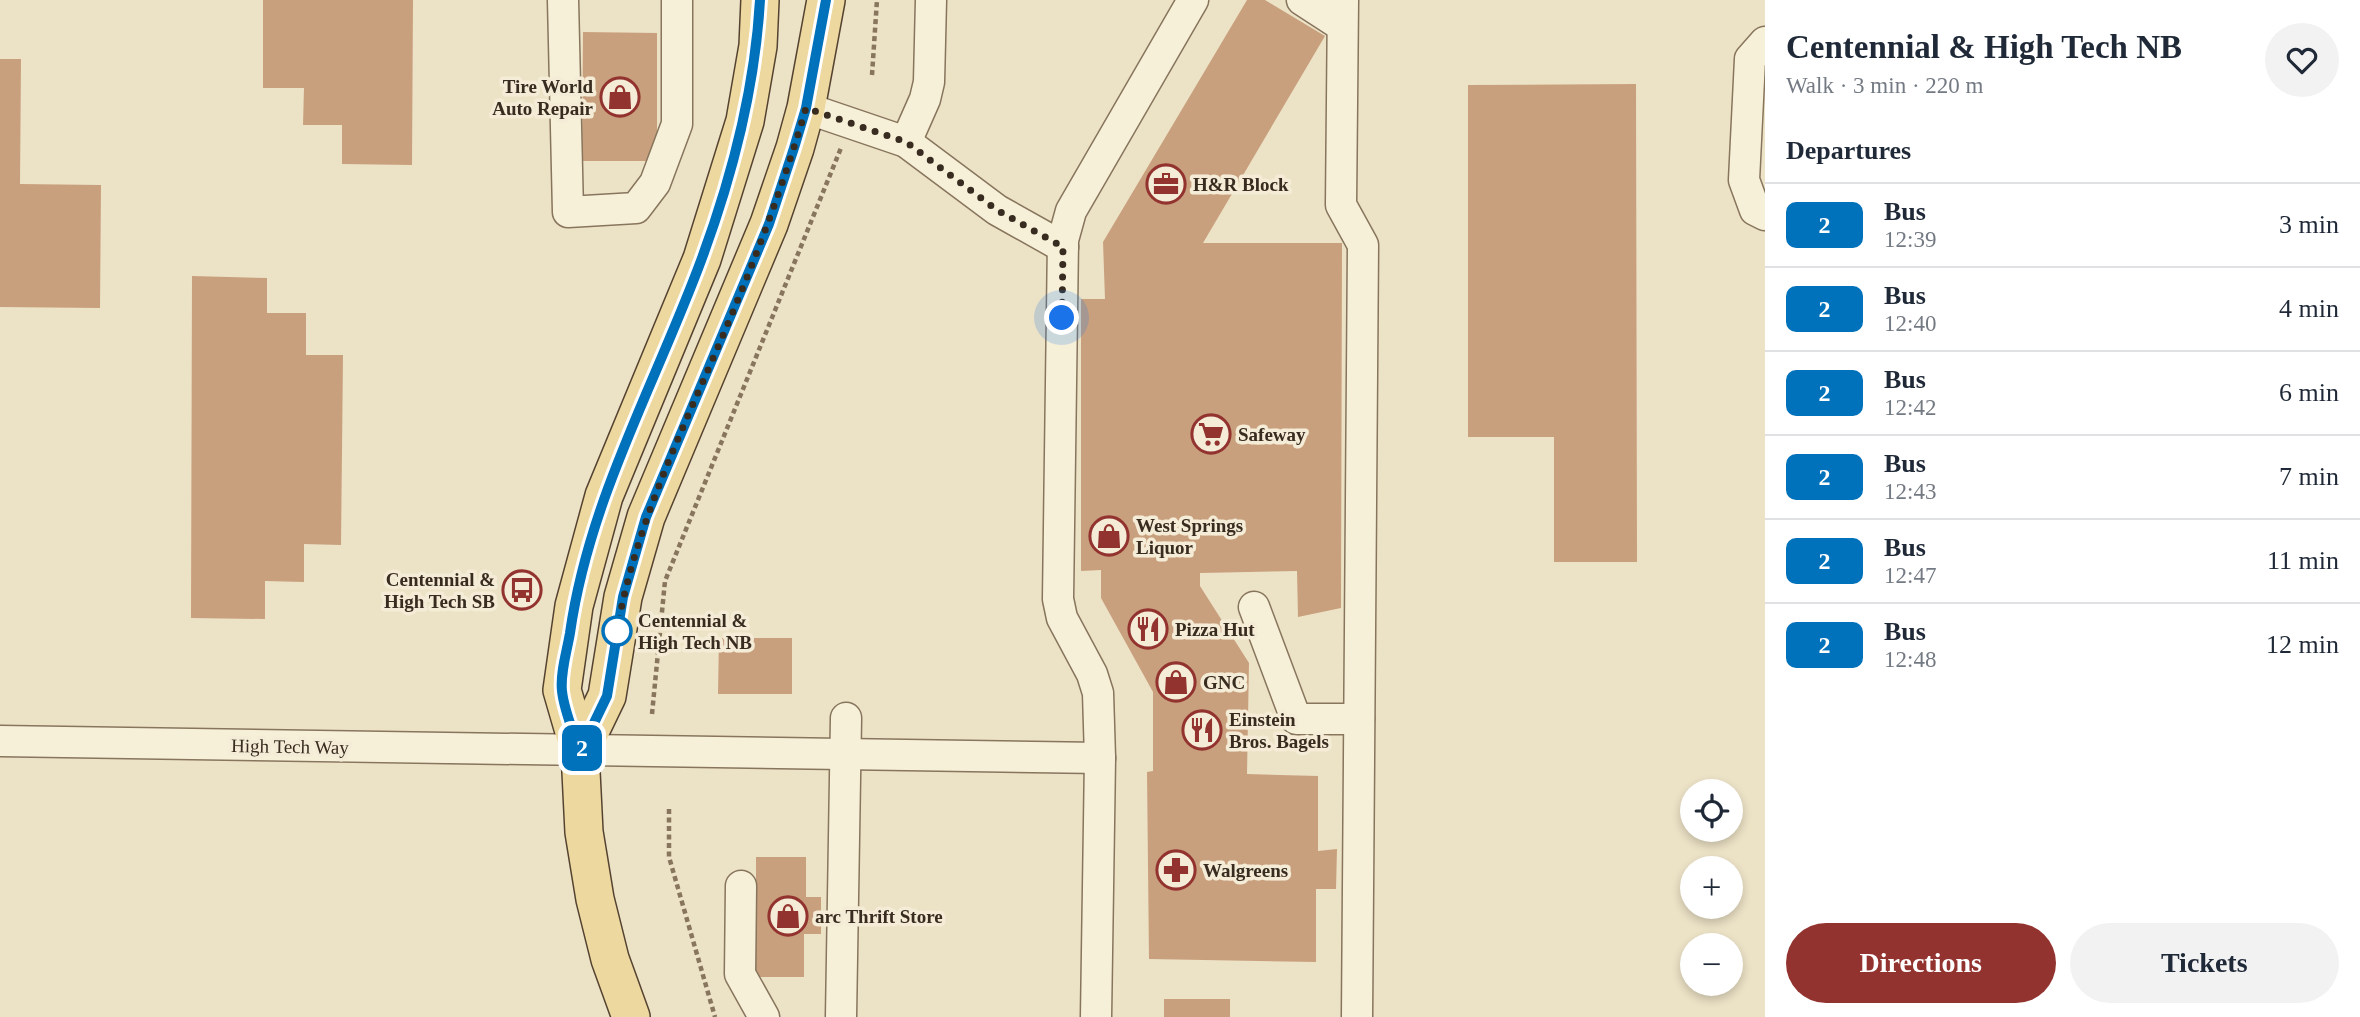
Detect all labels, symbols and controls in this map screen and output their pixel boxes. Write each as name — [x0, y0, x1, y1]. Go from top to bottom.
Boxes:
button: heart — [2265, 23, 2339, 97]
text: Centennial & High Tech NB — [1786, 29, 2182, 65]
text: Walk · 3 min · 220 m — [1786, 73, 1983, 98]
place label: Tire World Auto Repair — [492, 76, 594, 119]
shop icon: Tire World Auto Repair — [599, 76, 641, 118]
text: Departures — [1786, 136, 1911, 165]
office icon: H&R Block — [1145, 163, 1187, 205]
place label: H&R Block — [1193, 174, 1289, 195]
text: Bus — [1884, 197, 1926, 226]
text: 3 min — [2279, 210, 2339, 239]
text: 2 — [1819, 212, 1831, 238]
text: 12:39 — [1884, 227, 1936, 252]
text: Bus — [1884, 281, 1926, 310]
text: 4 min — [2279, 294, 2339, 323]
text: 2 — [1819, 296, 1831, 322]
your location — [1044, 300, 1079, 335]
text: 12:40 — [1884, 311, 1936, 336]
text: Bus — [1884, 365, 1926, 394]
text: 6 min — [2279, 378, 2339, 407]
text: 2 — [1819, 380, 1831, 406]
text: 12:42 — [1884, 395, 1936, 420]
supermarket icon: Safeway — [1190, 413, 1232, 455]
place label: Safeway — [1238, 424, 1306, 445]
text: Bus — [1884, 449, 1926, 478]
text: 7 min — [2279, 462, 2339, 491]
text: 2 — [1819, 464, 1831, 490]
text: 12:43 — [1884, 479, 1936, 504]
shop icon: West Springs Liquor — [1088, 515, 1130, 557]
place label: West Springs Liquor — [1136, 515, 1243, 558]
text: Bus — [1884, 533, 1926, 562]
text: 11 min — [2267, 546, 2339, 575]
text: 2 — [1819, 548, 1831, 574]
text: 12:47 — [1884, 563, 1936, 588]
place label: Centennial & High Tech SB — [384, 569, 495, 612]
bus stop icon: Centennial & High Tech SB — [501, 569, 543, 611]
restaurant icon: Pizza Hut — [1127, 608, 1169, 650]
place label: Centennial & High Tech NB — [638, 610, 752, 653]
marker: Centennial & High Tech NB — [602, 616, 632, 646]
text: Bus — [1884, 617, 1926, 646]
place label: Pizza Hut — [1175, 619, 1255, 640]
text: 12 min — [2266, 630, 2339, 659]
text: 2 — [1819, 632, 1831, 658]
text: 12:48 — [1884, 647, 1936, 672]
shop icon: GNC — [1155, 661, 1197, 703]
place label: GNC — [1203, 672, 1245, 693]
restaurant icon: Einstein Bros. Bagels — [1181, 709, 1223, 751]
place label: Einstein Bros. Bagels — [1229, 709, 1329, 752]
line badge: 2 — [559, 725, 605, 771]
street label: High Tech Way — [231, 735, 350, 758]
text: 2 — [576, 735, 588, 761]
map controls — [1680, 779, 1743, 996]
button: locate — [1680, 779, 1743, 842]
pharmacy icon: Walgreens — [1155, 849, 1197, 891]
button: + — [1680, 856, 1743, 919]
place label: Walgreens — [1203, 860, 1288, 881]
shop icon: arc Thrift Store — [767, 895, 809, 937]
place label: arc Thrift Store — [815, 906, 943, 927]
button: Directions — [1786, 923, 2056, 1003]
button: Tickets — [2070, 923, 2339, 1003]
button: − — [1680, 933, 1743, 996]

